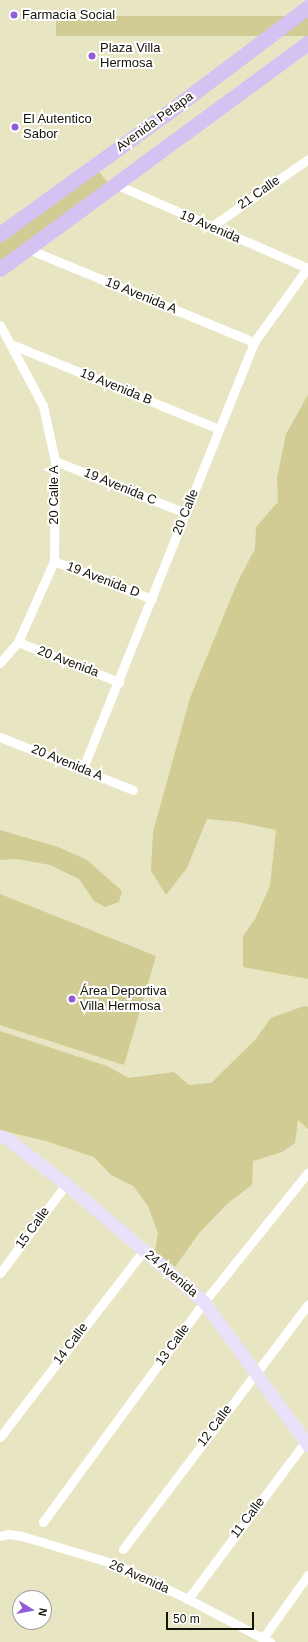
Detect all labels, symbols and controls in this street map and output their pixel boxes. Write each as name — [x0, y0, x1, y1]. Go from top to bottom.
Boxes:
place label: Farmacia Social — [22, 7, 115, 23]
marker: Farmacia Social — [9, 10, 19, 20]
place label: Plaza Villa Hermosa — [100, 41, 160, 72]
marker: Plaza Villa Hermosa — [87, 51, 97, 61]
street label: Avenida Petapa — [113, 89, 197, 155]
place label: El Autentico Sabor — [23, 112, 92, 143]
marker: El Autentico Sabor — [10, 122, 20, 132]
street label: 21 Calle — [235, 173, 283, 213]
street label: 19 Avenida — [177, 207, 243, 247]
street label: 19 Avenida A — [102, 274, 180, 318]
street label: 19 Avenida B — [77, 365, 155, 409]
street label: 20 Calle A — [46, 465, 62, 525]
street label: 19 Avenida C — [81, 465, 159, 509]
street label: 20 Calle — [170, 487, 202, 537]
street label: 19 Avenida D — [64, 559, 142, 601]
street label: 20 Avenida — [35, 643, 101, 681]
street label: 20 Avenida A — [28, 741, 106, 785]
place label: Área Deportiva Villa Hermosa — [80, 984, 167, 1015]
marker: Área Deportiva Villa Hermosa — [67, 994, 77, 1004]
street label: 15 Calle — [13, 1204, 53, 1252]
street label: 24 Avenida — [141, 1247, 201, 1301]
street label: 14 Calle — [50, 1320, 92, 1368]
street label: 13 Calle — [153, 1321, 193, 1369]
street label: 12 Calle — [194, 1402, 236, 1450]
street label: 11 Calle — [228, 1495, 268, 1541]
street label: 26 Avenida — [106, 1557, 172, 1597]
north arrow — [12, 1590, 52, 1630]
scale bar — [168, 1604, 256, 1630]
text: N — [36, 1607, 49, 1617]
text: 50 m — [173, 1612, 200, 1626]

